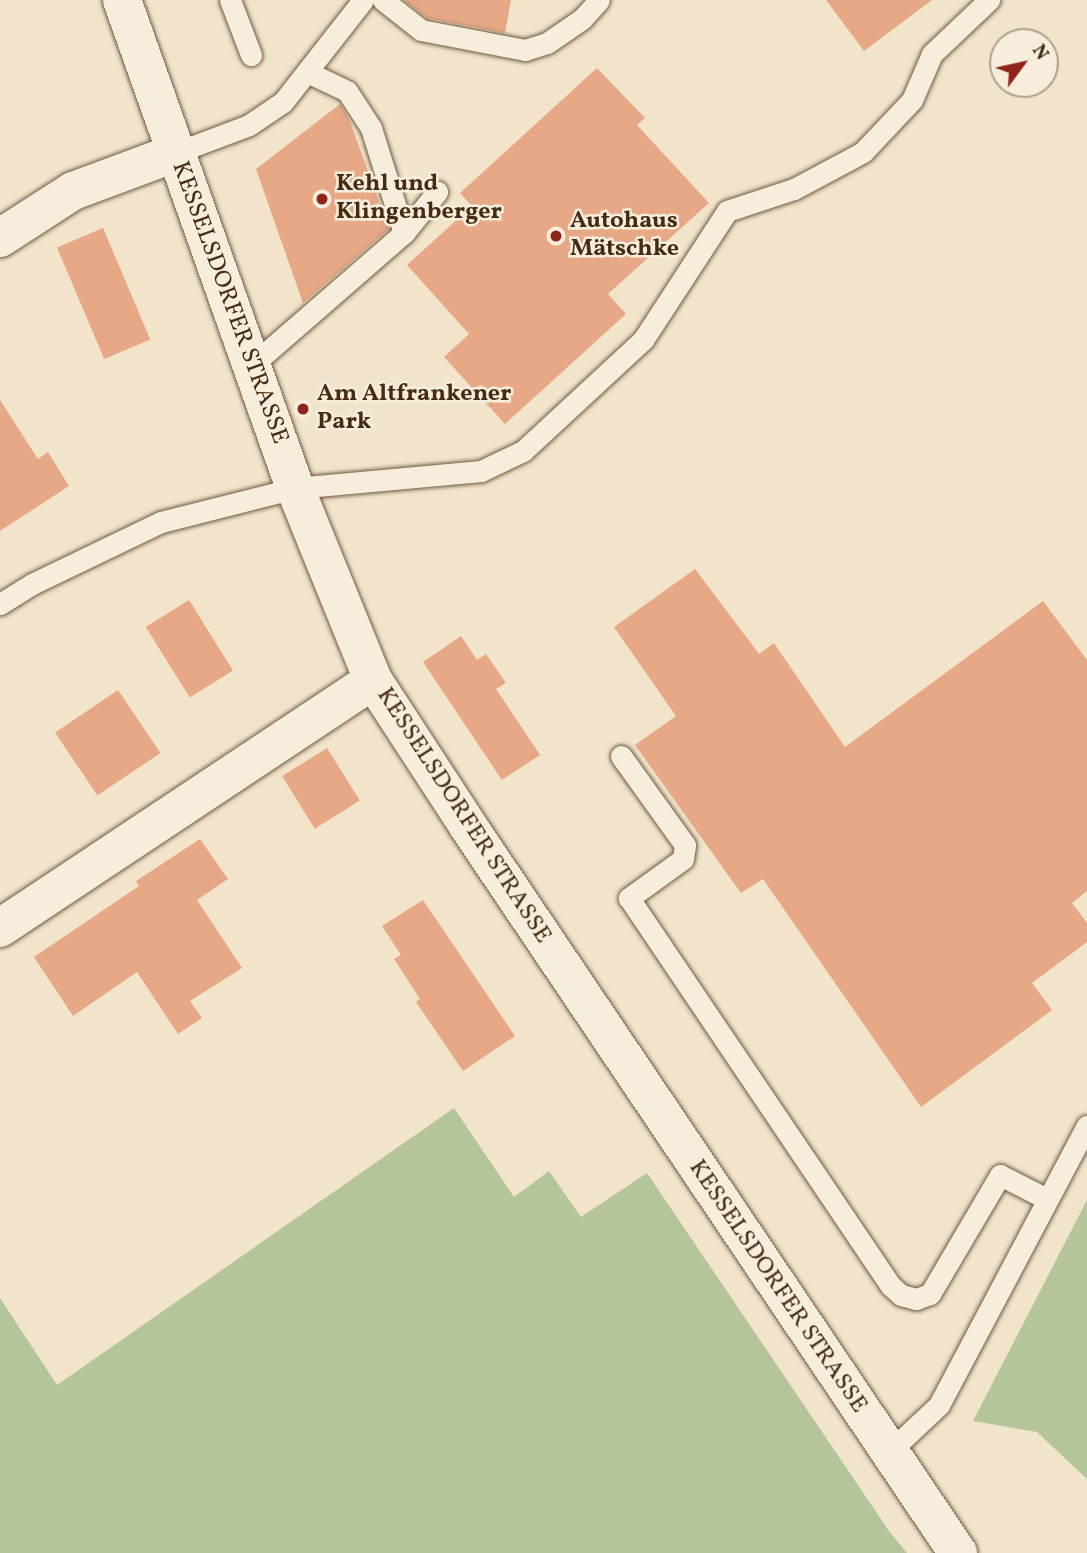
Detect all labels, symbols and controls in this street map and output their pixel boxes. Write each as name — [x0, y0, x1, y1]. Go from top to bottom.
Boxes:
north arrow — [989, 28, 1059, 98]
text: N — [1025, 40, 1055, 66]
street label: KESSELSDORFER STRASSE — [164, 158, 294, 448]
place label: Kehl und Klingenberger — [336, 171, 502, 227]
marker: Kehl und Klingenberger — [314, 191, 330, 207]
place label: Autohaus Mätschke — [570, 208, 679, 264]
marker: Autohaus Mätschke — [548, 228, 564, 244]
place label: Am Altfrankener Park — [317, 381, 511, 437]
marker: Am Altfrankener Park — [295, 401, 311, 417]
street label: KESSELSDORFER STRASSE — [370, 683, 556, 949]
street label: KESSELSDORFER STRASSE — [682, 1155, 872, 1419]

